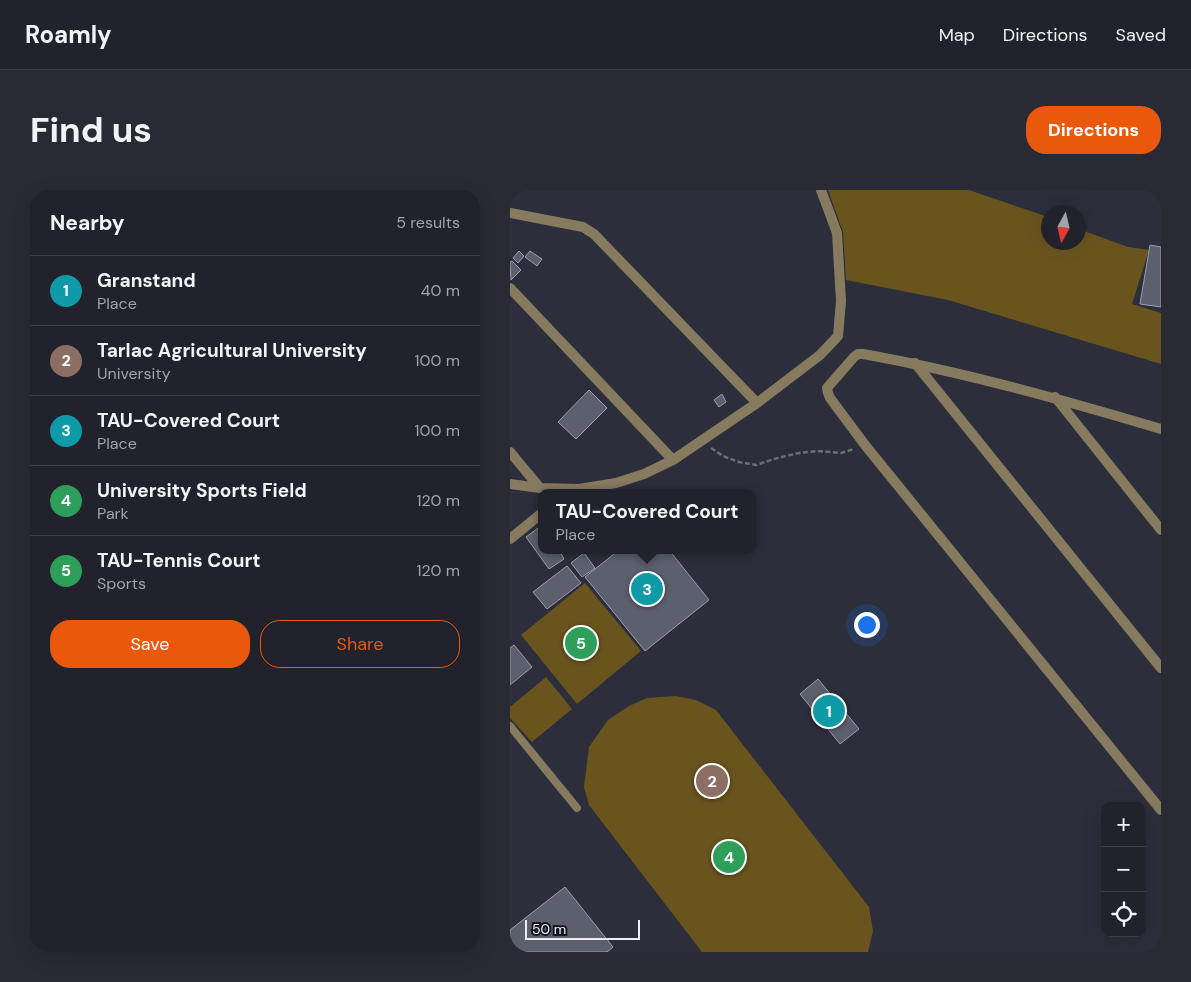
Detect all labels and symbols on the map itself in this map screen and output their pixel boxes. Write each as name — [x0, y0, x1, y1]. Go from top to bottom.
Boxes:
north arrow — [1041, 205, 1086, 250]
pin: 3 — [631, 570, 663, 608]
your location — [854, 612, 880, 638]
pin: 5 — [565, 624, 597, 662]
pin: 1 — [813, 692, 845, 730]
pin: 2 — [696, 762, 728, 800]
pin: 4 — [713, 838, 745, 876]
scale bar — [525, 917, 640, 940]

